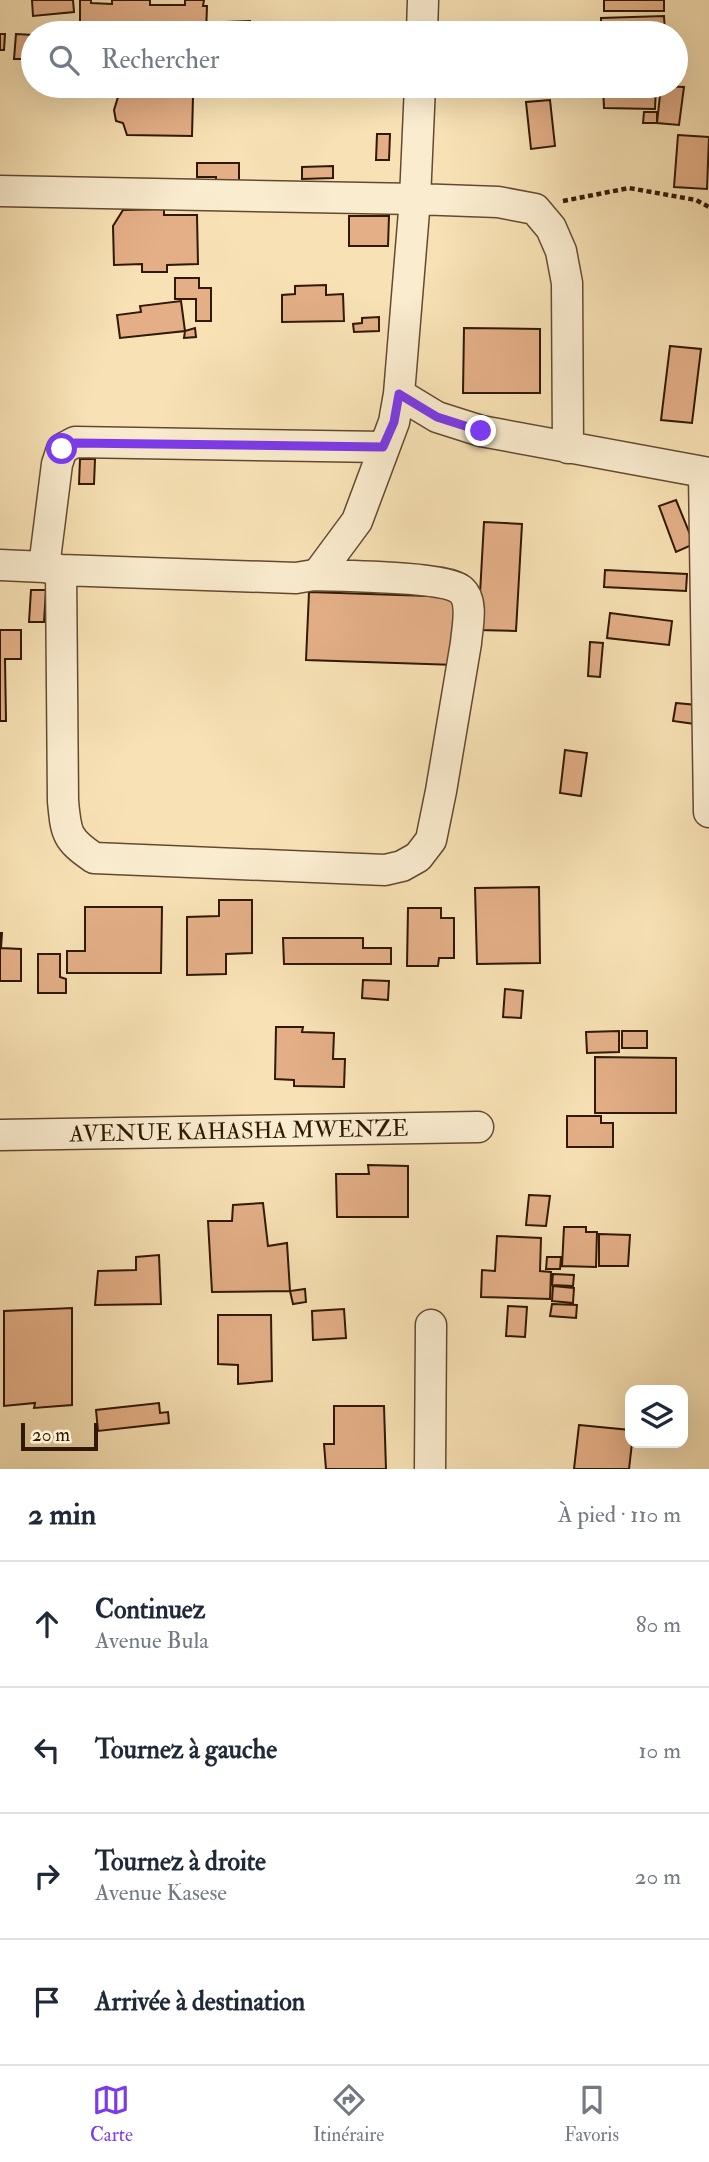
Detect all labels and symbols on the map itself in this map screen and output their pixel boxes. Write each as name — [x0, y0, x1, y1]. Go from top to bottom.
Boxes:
route end — [465, 415, 496, 446]
route start — [46, 433, 77, 464]
street label: AVENUE KAHASHA MWENZE — [68, 1114, 409, 1148]
scale bar — [21, 1420, 98, 1452]

